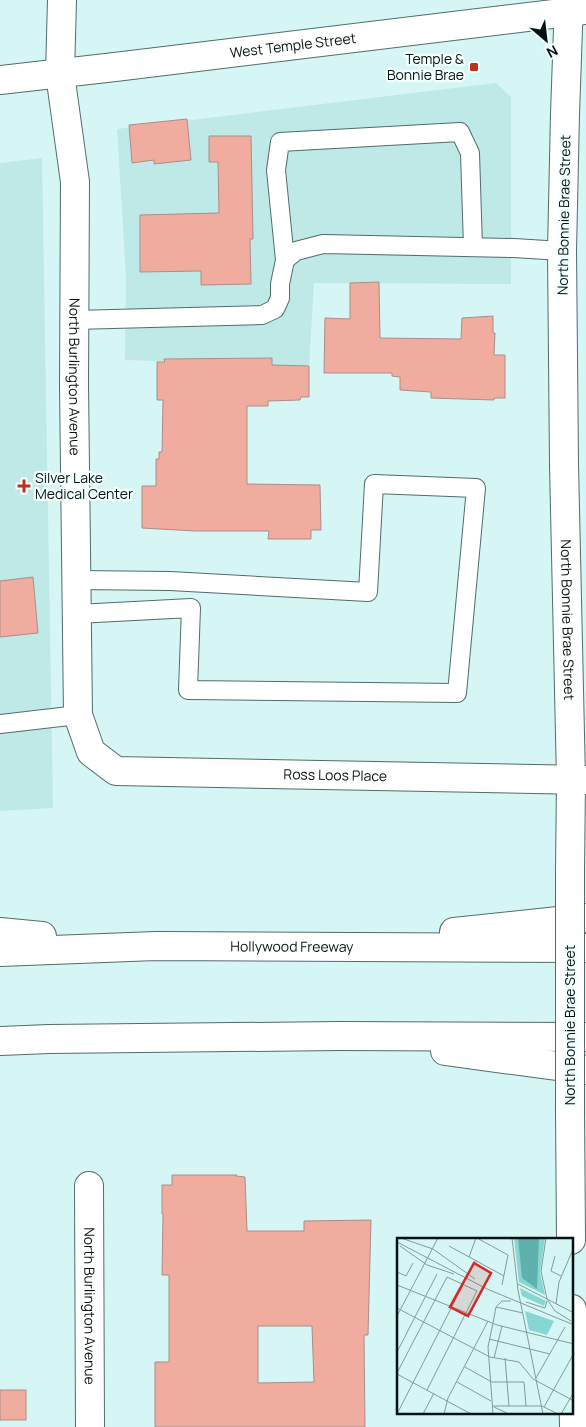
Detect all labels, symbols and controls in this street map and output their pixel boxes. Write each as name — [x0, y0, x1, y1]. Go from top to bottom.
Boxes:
north arrow — [521, 15, 571, 65]
street label: West Temple Street — [229, 28, 358, 62]
text: N — [543, 41, 561, 63]
place label: Temple & Bonnie Brae — [387, 49, 464, 84]
marker: Temple & Bonnie Brae — [468, 61, 480, 73]
street label: North Bonnie Brae Street — [553, 134, 574, 295]
street label: North Burlington Avenue — [65, 298, 85, 456]
place label: Silver Lake Medical Center — [35, 468, 133, 503]
marker: Silver Lake Medical Center — [17, 479, 31, 493]
street label: North Bonnie Brae Street — [557, 539, 579, 701]
street label: Ross Loos Place — [283, 764, 387, 785]
street label: Hollywood Freeway — [230, 936, 354, 956]
street label: North Bonnie Brae Street — [560, 944, 579, 1105]
street label: North Burlington Avenue — [80, 1227, 100, 1385]
inset map — [397, 1238, 574, 1414]

